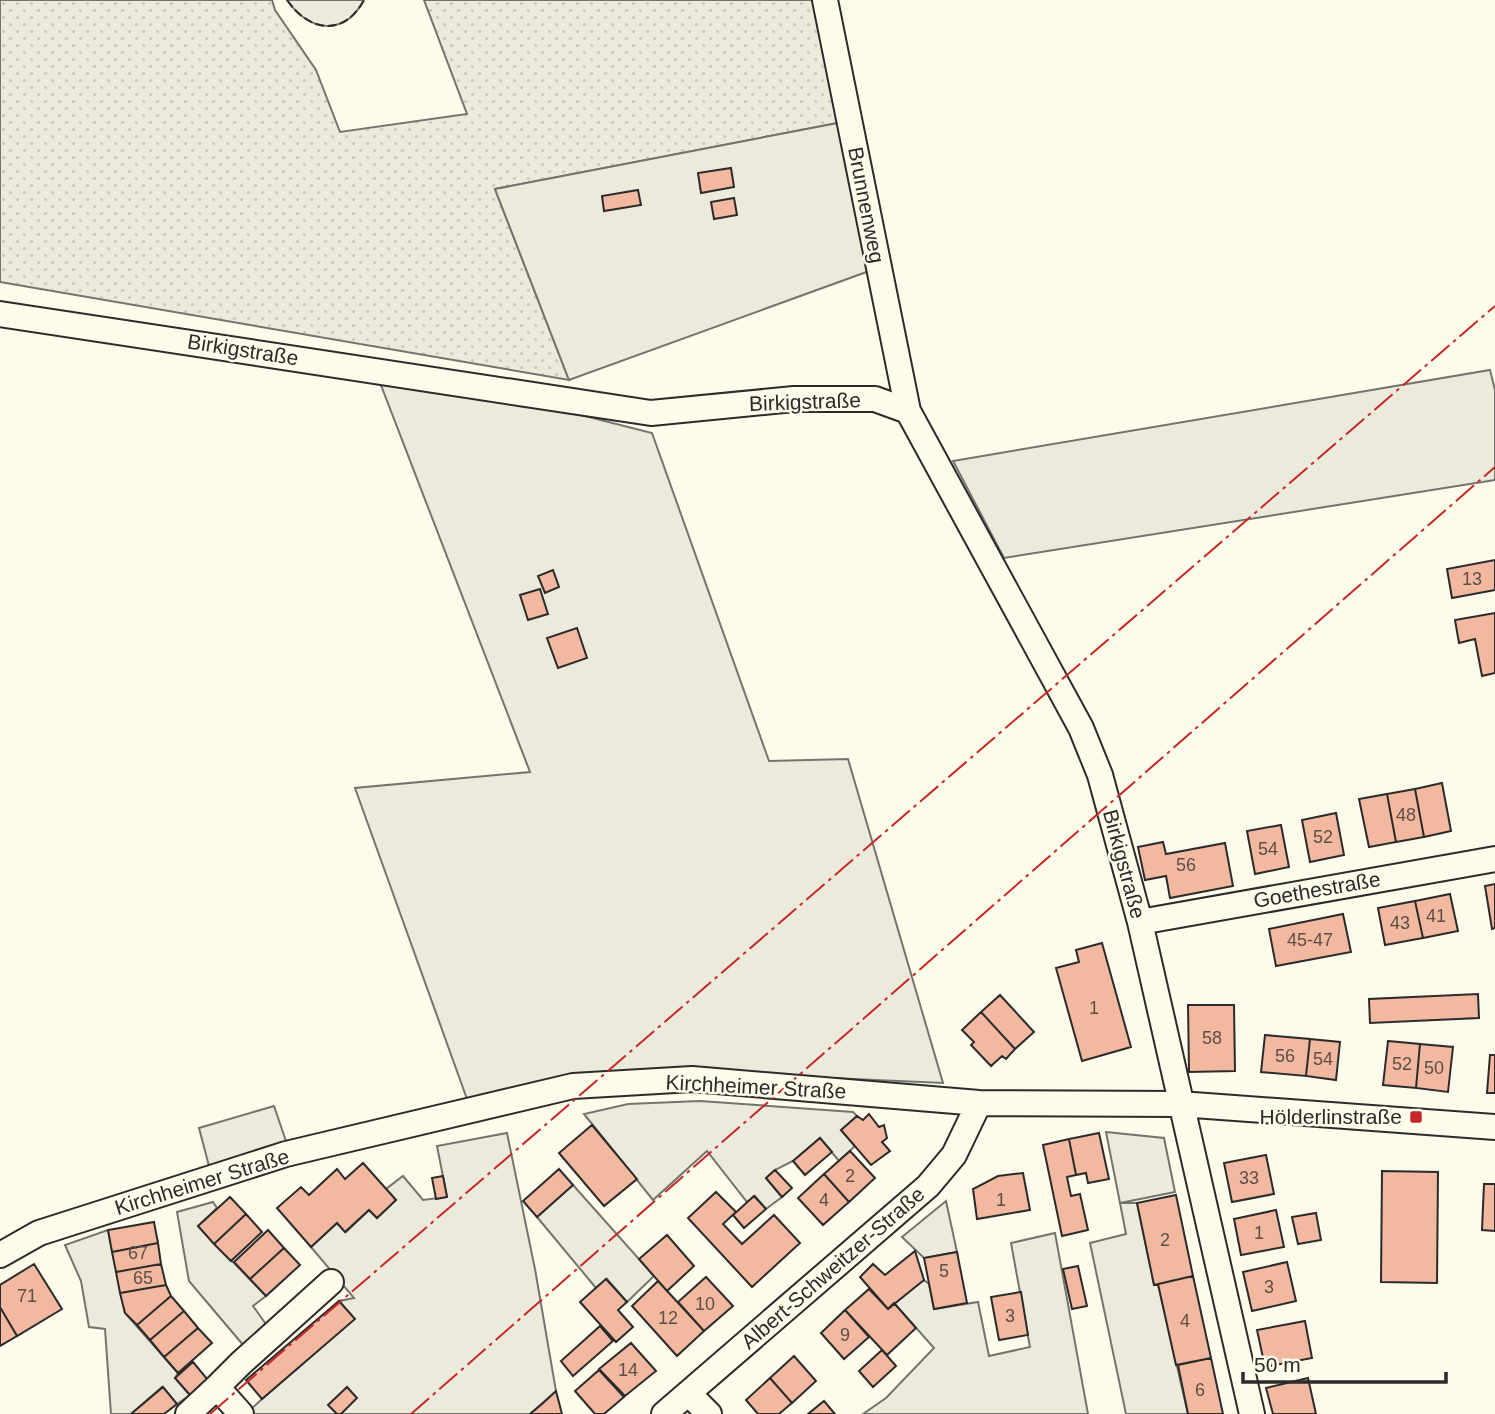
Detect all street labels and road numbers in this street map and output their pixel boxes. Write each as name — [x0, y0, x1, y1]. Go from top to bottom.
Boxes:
street label: Brunnenweg — [844, 145, 889, 265]
street label: Birkigstraße — [186, 329, 300, 370]
street label: Birkigstraße — [749, 388, 861, 415]
street label: Birkigstraße — [1099, 807, 1150, 921]
street label: Goethestraße — [1252, 867, 1382, 912]
street label: Kirchheimer Straße — [665, 1070, 847, 1103]
street label: Kirchheimer Straße — [112, 1144, 292, 1219]
street label: Albert-Schweitzer-Straße — [737, 1182, 929, 1353]

